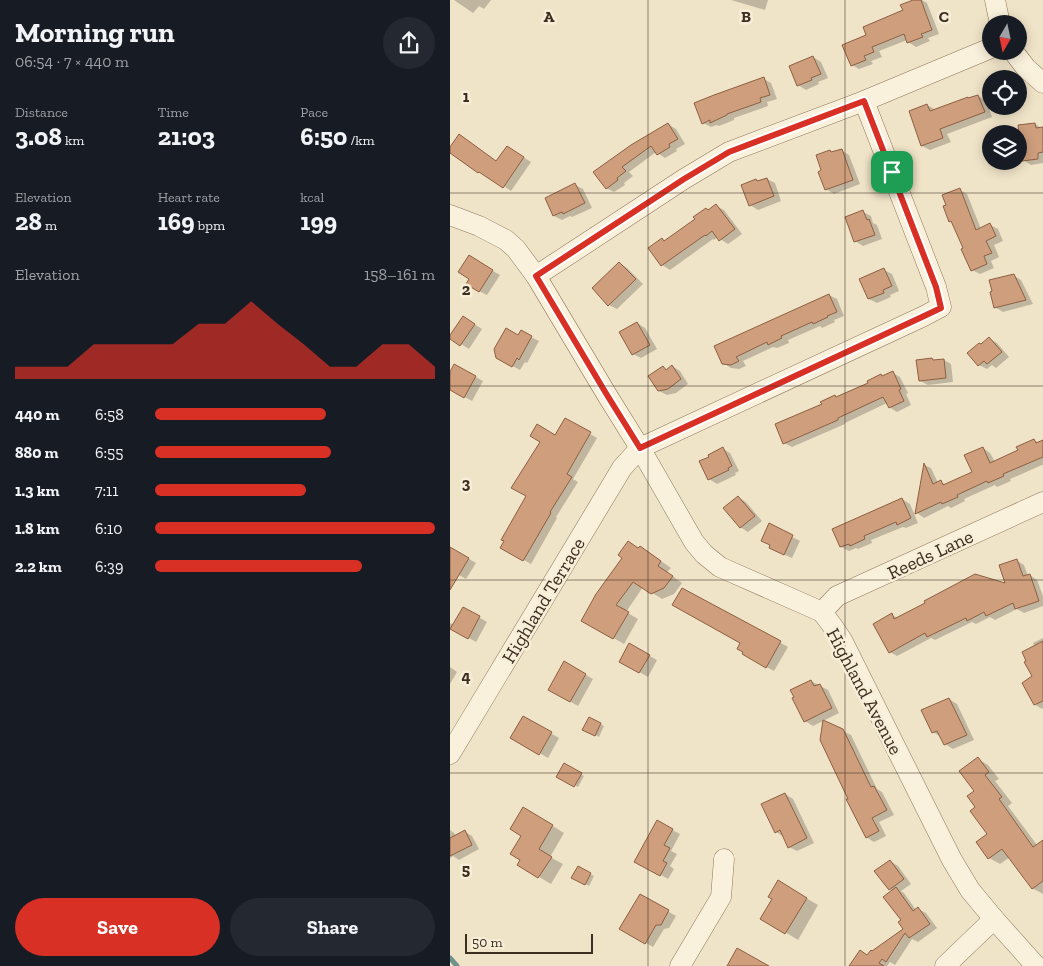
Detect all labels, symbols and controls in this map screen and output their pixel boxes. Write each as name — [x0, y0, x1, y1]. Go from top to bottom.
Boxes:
text: A — [544, 7, 555, 26]
text: B — [741, 7, 751, 26]
text: C — [939, 7, 949, 26]
north arrow — [982, 15, 1028, 60]
map controls — [982, 15, 1027, 170]
text: Morning run — [15, 16, 175, 49]
button: share — [383, 17, 435, 69]
text: 06:54 · 7 × 440 m — [15, 52, 129, 71]
button: locate — [982, 70, 1027, 115]
text: 1 — [463, 87, 470, 106]
text: Distance — [15, 104, 68, 121]
text: Time — [158, 104, 189, 121]
text: Pace — [300, 104, 328, 121]
text: 3.08 — [15, 121, 62, 151]
text: 21:03 — [158, 121, 215, 151]
text: 6:50 — [300, 121, 347, 151]
button: layers — [982, 125, 1027, 170]
text: km — [62, 132, 84, 149]
text: /km — [347, 132, 375, 149]
pin — [871, 151, 913, 193]
icon: arrive — [878, 158, 906, 186]
text: Elevation — [15, 189, 72, 206]
text: Heart rate — [158, 189, 220, 206]
text: kcal — [300, 189, 324, 206]
text: 28 — [15, 206, 42, 236]
text: 169 — [158, 206, 195, 236]
text: 199 — [300, 206, 337, 236]
text: m — [42, 217, 57, 234]
text: bpm — [195, 217, 225, 234]
text: Elevation — [15, 265, 80, 284]
text: 158–161 m — [364, 265, 435, 284]
text: 2 — [462, 280, 471, 299]
text: 440 m — [15, 405, 59, 424]
text: 6:58 — [95, 405, 124, 424]
text: 880 m — [15, 443, 58, 462]
text: 6:55 — [95, 443, 123, 462]
text: 3 — [462, 474, 471, 493]
text: 1.3 km — [15, 481, 60, 500]
text: 7:11 — [95, 481, 118, 500]
text: 1.8 km — [15, 519, 60, 538]
text: 6:10 — [95, 519, 122, 538]
street label: Reeds Lane — [884, 525, 977, 584]
street label: Highland Terrace — [497, 533, 590, 667]
text: 2.2 km — [15, 557, 62, 576]
text: 6:39 — [95, 557, 123, 576]
street label: Highland Avenue — [821, 624, 908, 759]
text: 4 — [461, 667, 471, 686]
text: 5 — [462, 860, 470, 879]
button: Save — [15, 898, 220, 956]
button: Share — [230, 898, 435, 956]
scale bar — [465, 931, 592, 954]
text: 50 m — [472, 934, 503, 951]

